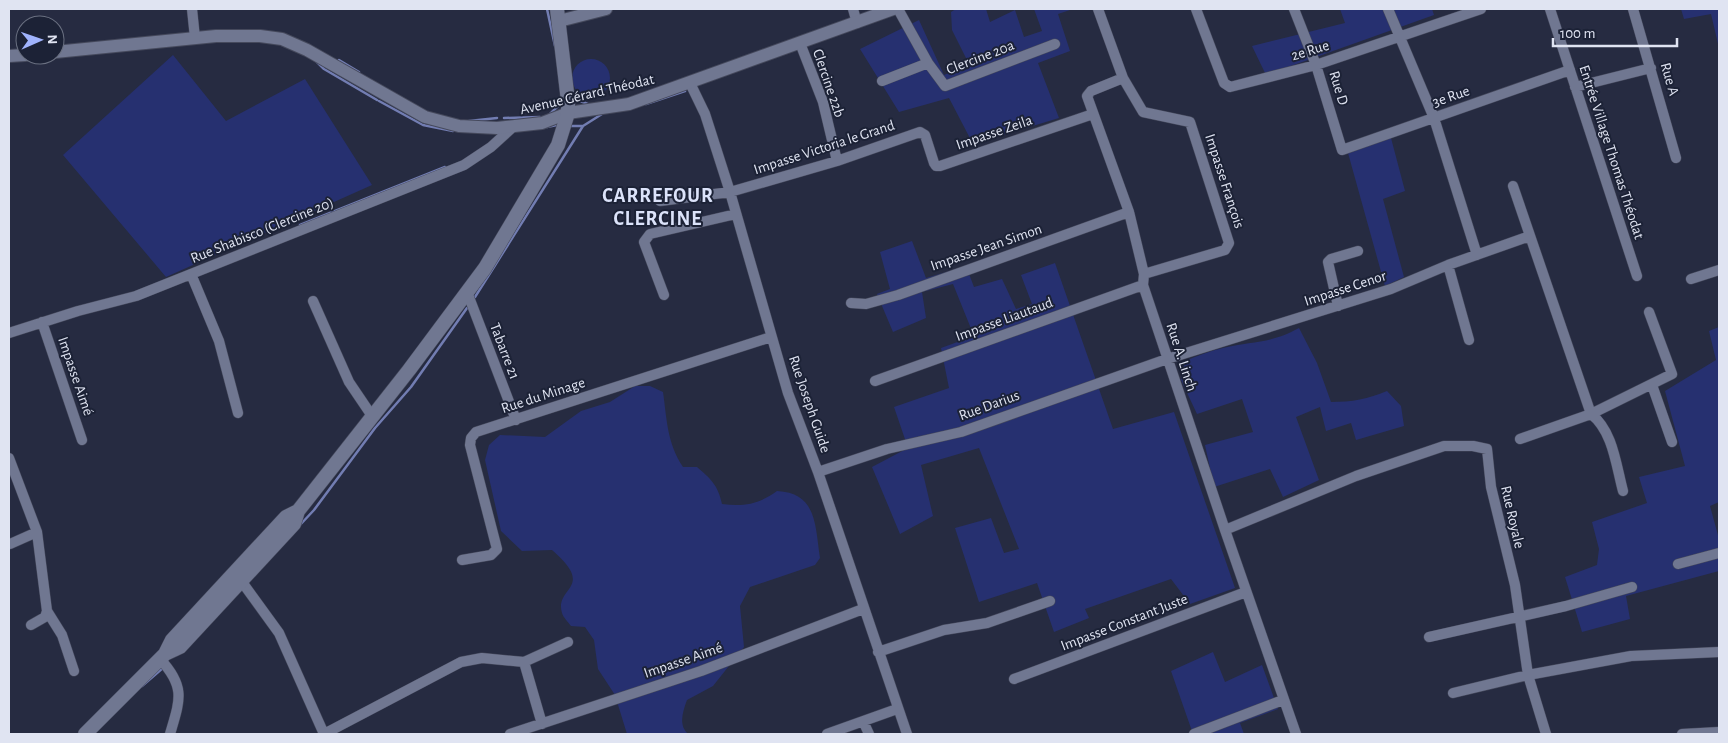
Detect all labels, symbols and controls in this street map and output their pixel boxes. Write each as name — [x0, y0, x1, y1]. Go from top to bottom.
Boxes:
north arrow — [15, 15, 65, 65]
scale bar — [1553, 15, 1677, 47]
text: 100 m — [1560, 26, 1595, 41]
text: N — [45, 34, 59, 45]
street label: Clercine 20a — [944, 38, 1016, 77]
street label: 2e Rue — [1289, 38, 1331, 63]
street label: Clercine 22b — [810, 47, 847, 120]
street label: Rue A — [1658, 61, 1681, 98]
street label: Entrée Village Thomas Théodat — [1576, 63, 1647, 241]
street label: Rue D — [1326, 69, 1351, 107]
street label: Avenue Gérard Théodat — [519, 72, 656, 117]
street label: 3e Rue — [1431, 83, 1472, 110]
street label: Impasse Zeila — [954, 112, 1034, 153]
street label: Impasse Victoria le Grand — [752, 118, 897, 177]
street label: Impasse François — [1202, 132, 1247, 230]
district label: CARREFOUR CLERCINE — [602, 186, 714, 229]
street label: Rue Shabisco (Clercine 20) — [189, 195, 336, 266]
street label: Impasse Jean Simon — [928, 221, 1044, 274]
street label: Impasse Cenor — [1302, 268, 1388, 309]
street label: Impasse Liautaud — [953, 295, 1055, 344]
street label: Tabarre 21 — [487, 321, 522, 381]
street label: Rue A. Linch — [1163, 321, 1200, 393]
street label: Impasse Aimé — [55, 335, 96, 418]
street label: Rue Joseph Guide — [786, 354, 833, 455]
street label: Rue du Minage — [499, 375, 587, 416]
street label: Rue Darius — [957, 388, 1021, 423]
street label: Rue Royale — [1498, 484, 1527, 550]
street label: Impasse Constant Juste — [1059, 591, 1190, 654]
street label: Impasse Aimé — [642, 640, 725, 681]

